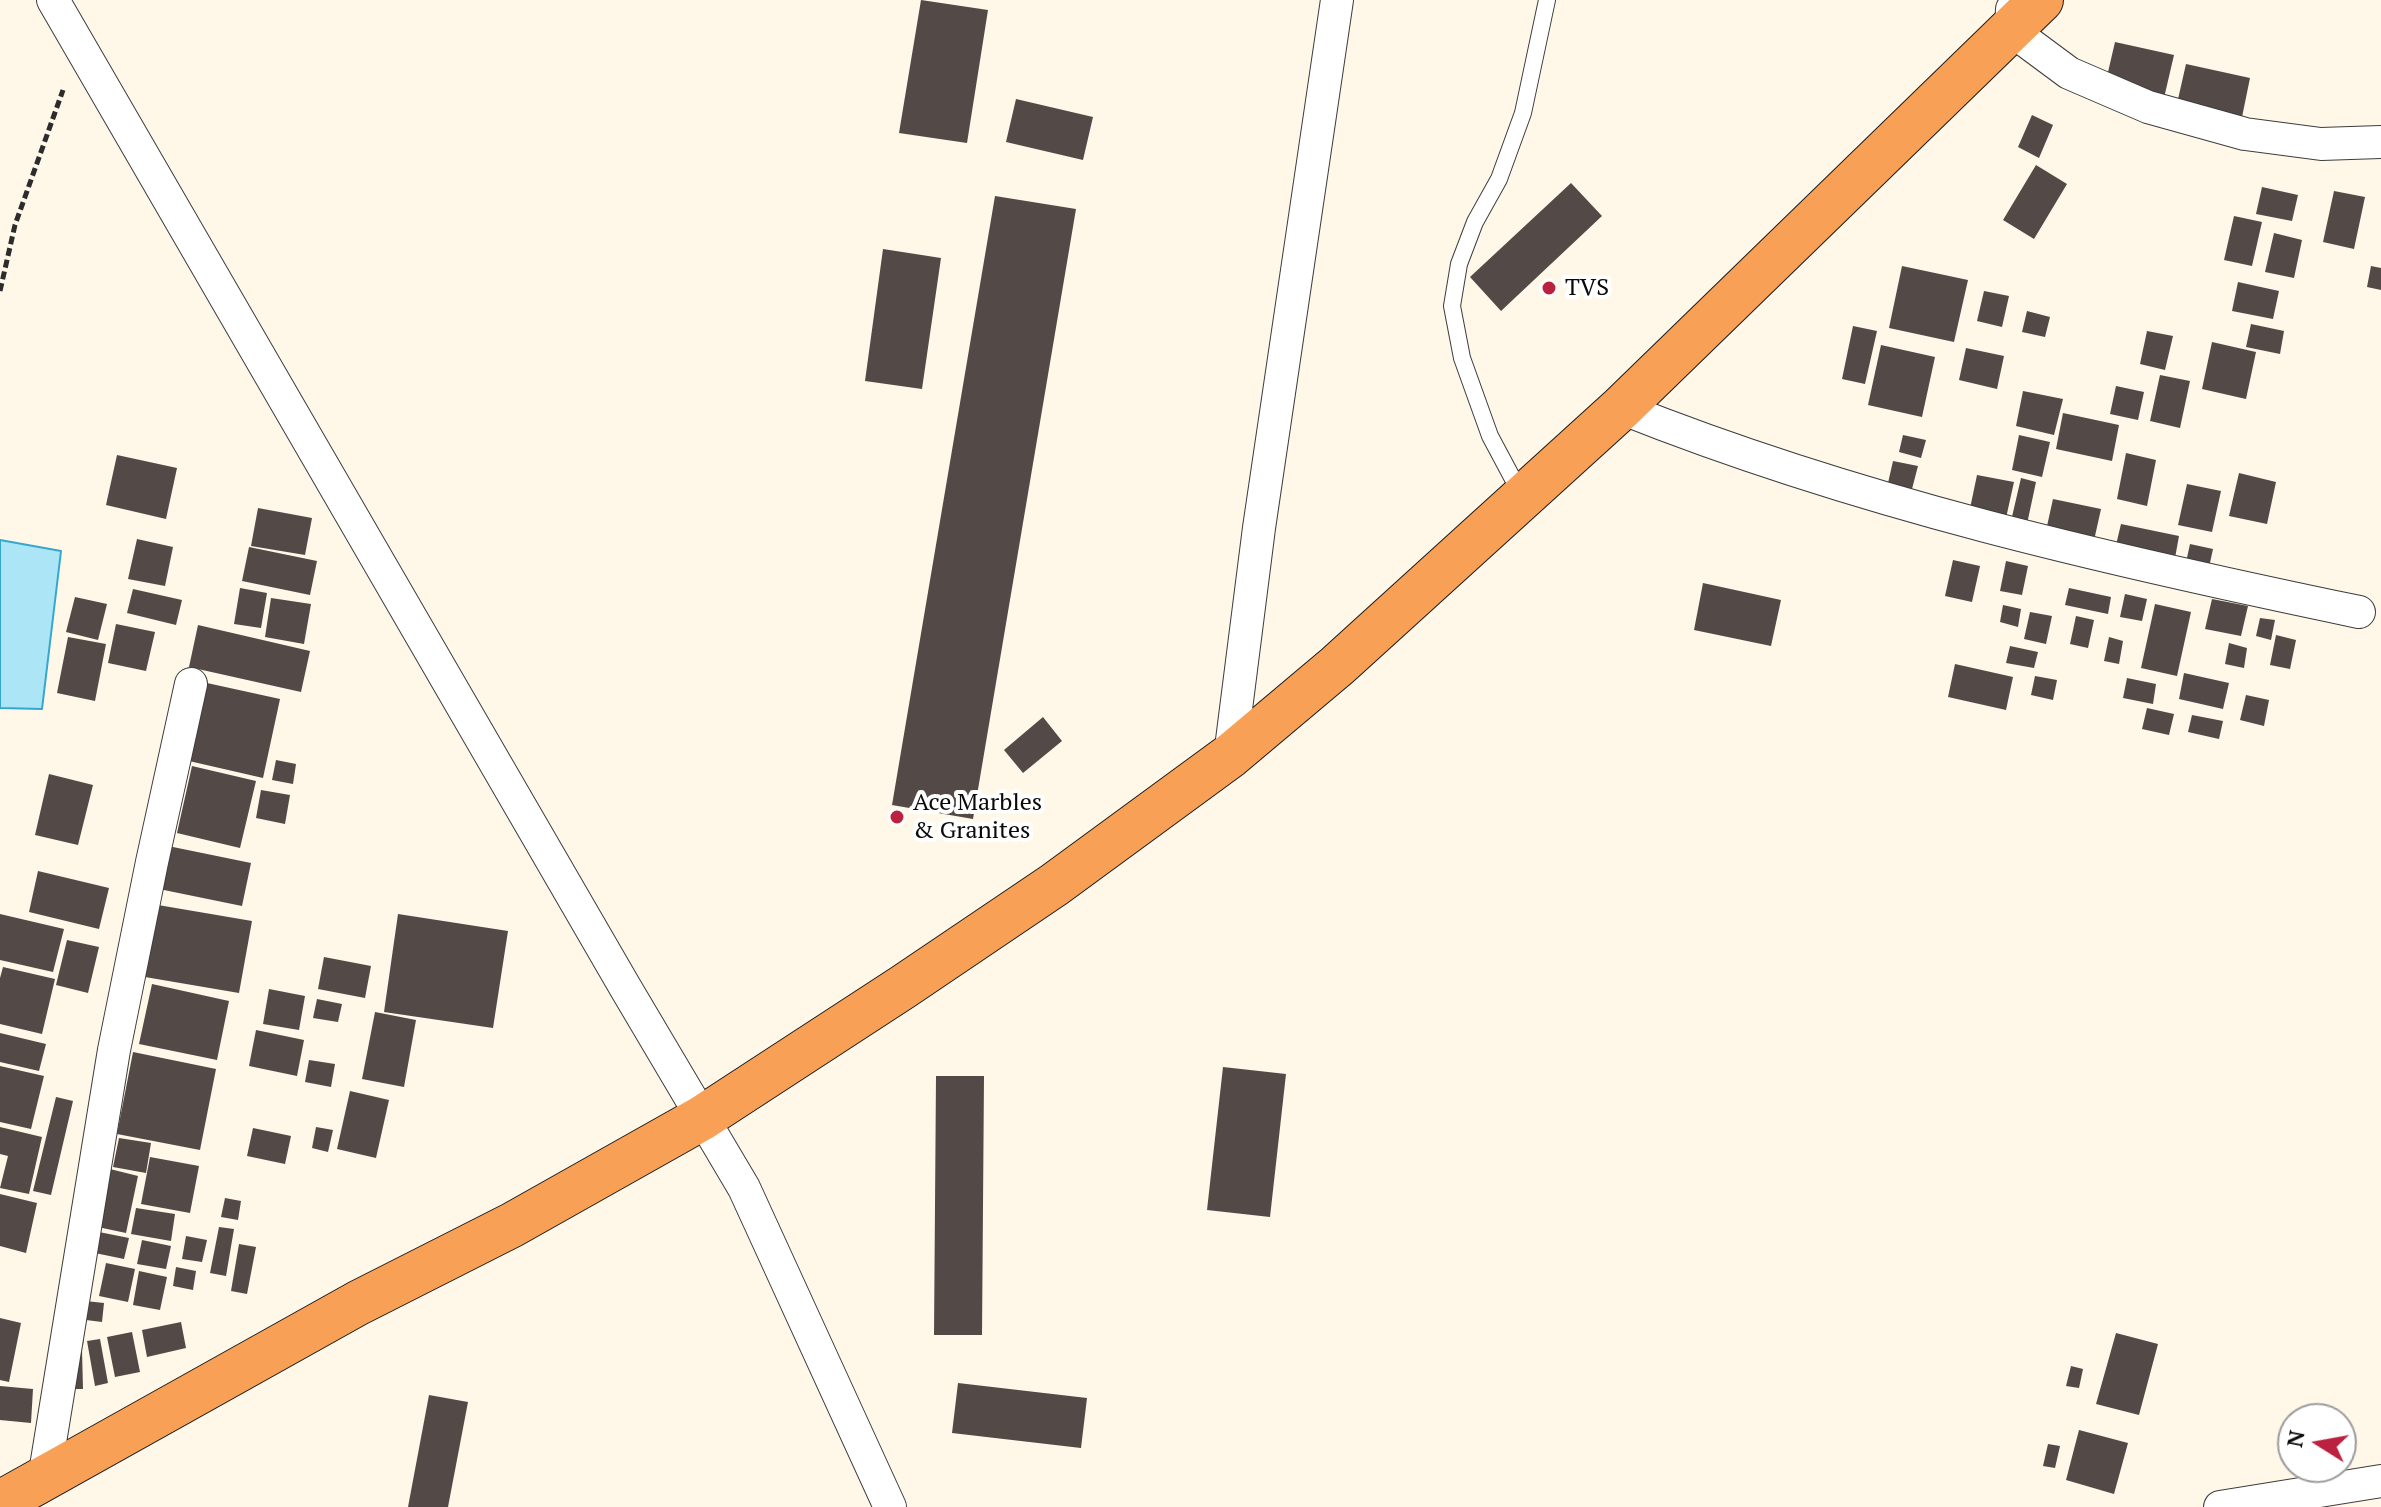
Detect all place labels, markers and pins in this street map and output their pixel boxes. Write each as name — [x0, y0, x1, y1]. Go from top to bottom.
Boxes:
place label: TVS — [1565, 274, 1609, 302]
marker: TVS — [1540, 279, 1558, 297]
place label: Ace Marbles & Granites — [913, 789, 1042, 845]
marker: Ace Marbles & Granites — [888, 808, 906, 826]

